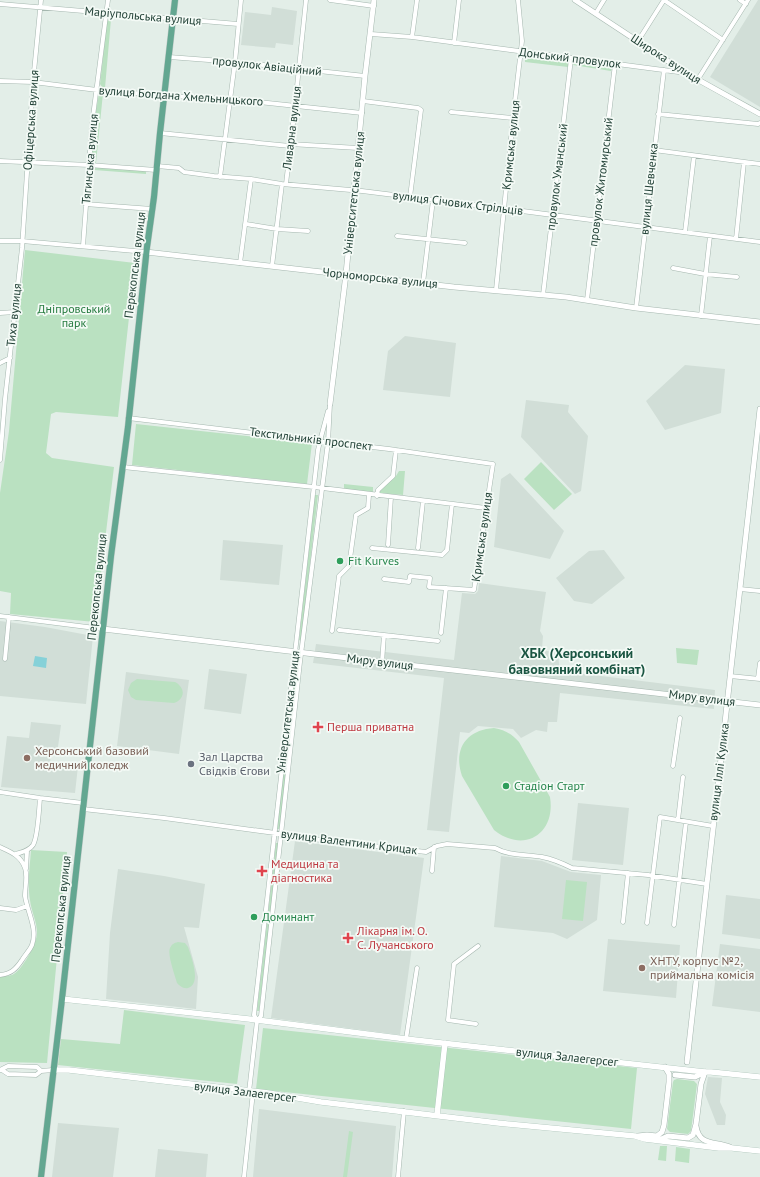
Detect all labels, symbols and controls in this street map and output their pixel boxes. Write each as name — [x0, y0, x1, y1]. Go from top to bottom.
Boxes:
street label: Маріупольська вулиця — [84, 3, 202, 28]
street label: Широка вулиця — [628, 30, 704, 87]
street label: Донський провулок — [518, 44, 622, 71]
street label: провулок Авіаційний — [212, 52, 322, 79]
street label: Офіцерська вулиця — [20, 69, 42, 171]
street label: вулиця Богдана Хмельницького — [98, 82, 264, 109]
street label: Ливарна вулиця — [279, 85, 304, 172]
street label: Кримська вулиця — [498, 99, 523, 191]
street label: Тягинська вулиця — [78, 113, 101, 205]
street label: провулок Житомирський — [585, 117, 616, 247]
street label: провулок Уманський — [542, 123, 571, 231]
street label: Університетська вулиця — [340, 131, 367, 255]
street label: вулиця Шевченка — [636, 142, 661, 236]
street label: вулиця Січових Стрільців — [392, 187, 524, 218]
street label: Перекопська вулиця — [121, 211, 148, 319]
street label: Чорноморська вулиця — [322, 264, 438, 291]
street label: Тиха вулиця — [3, 283, 24, 347]
park label: Дніпровський парк — [38, 301, 110, 330]
street label: Текстильників проспект — [249, 424, 374, 454]
street label: Кримська вулиця — [468, 491, 495, 583]
street label: Перекопська вулиця — [83, 533, 110, 641]
place label: Fit Kurves — [348, 553, 399, 568]
marker: Fit Kurves — [335, 556, 345, 566]
district label: ХБК (Херсонський бавовняний комбінат) — [509, 644, 645, 678]
street label: Університетська вулиця — [273, 650, 302, 774]
street label: Миру вулиця — [346, 650, 414, 673]
street label: Миру вулиця — [668, 686, 736, 709]
place label: Перша приватна — [327, 719, 414, 734]
marker: Перша приватна — [312, 721, 324, 733]
street label: вулиця Іллі Кулика — [705, 722, 732, 822]
place label: Херсонський базовий медичний коледж — [35, 743, 149, 772]
place label: Зал Царства Свідків Єгови — [199, 749, 270, 778]
marker: Херсонський базовий медичний коледж — [22, 753, 32, 763]
marker: Зал Царства Свідків Єгови — [186, 759, 196, 769]
place label: Стадіон Старт — [514, 778, 585, 793]
marker: Стадіон Старт — [501, 781, 511, 791]
street label: вулиця Валентини Крицак — [280, 826, 418, 857]
street label: Перекопська вулиця — [47, 855, 74, 963]
place label: Медицина та діагностика — [271, 856, 339, 885]
marker: Медицина та діагностика — [256, 865, 268, 877]
place label: Доминант — [262, 909, 314, 924]
marker: Доминант — [249, 912, 259, 922]
place label: Лікарня ім. О. С. Лучанського — [356, 923, 434, 952]
marker: Лікарня ім. О. С. Лучанського — [342, 932, 354, 944]
place label: ХНТУ, корпус №2, приймальна комісія — [650, 953, 754, 982]
marker: ХНТУ, корпус №2, приймальна комісія — [637, 963, 647, 973]
street label: вулиця Залаегерсег — [515, 1044, 619, 1069]
street label: вулиця Залаегерсег — [193, 1078, 297, 1105]

